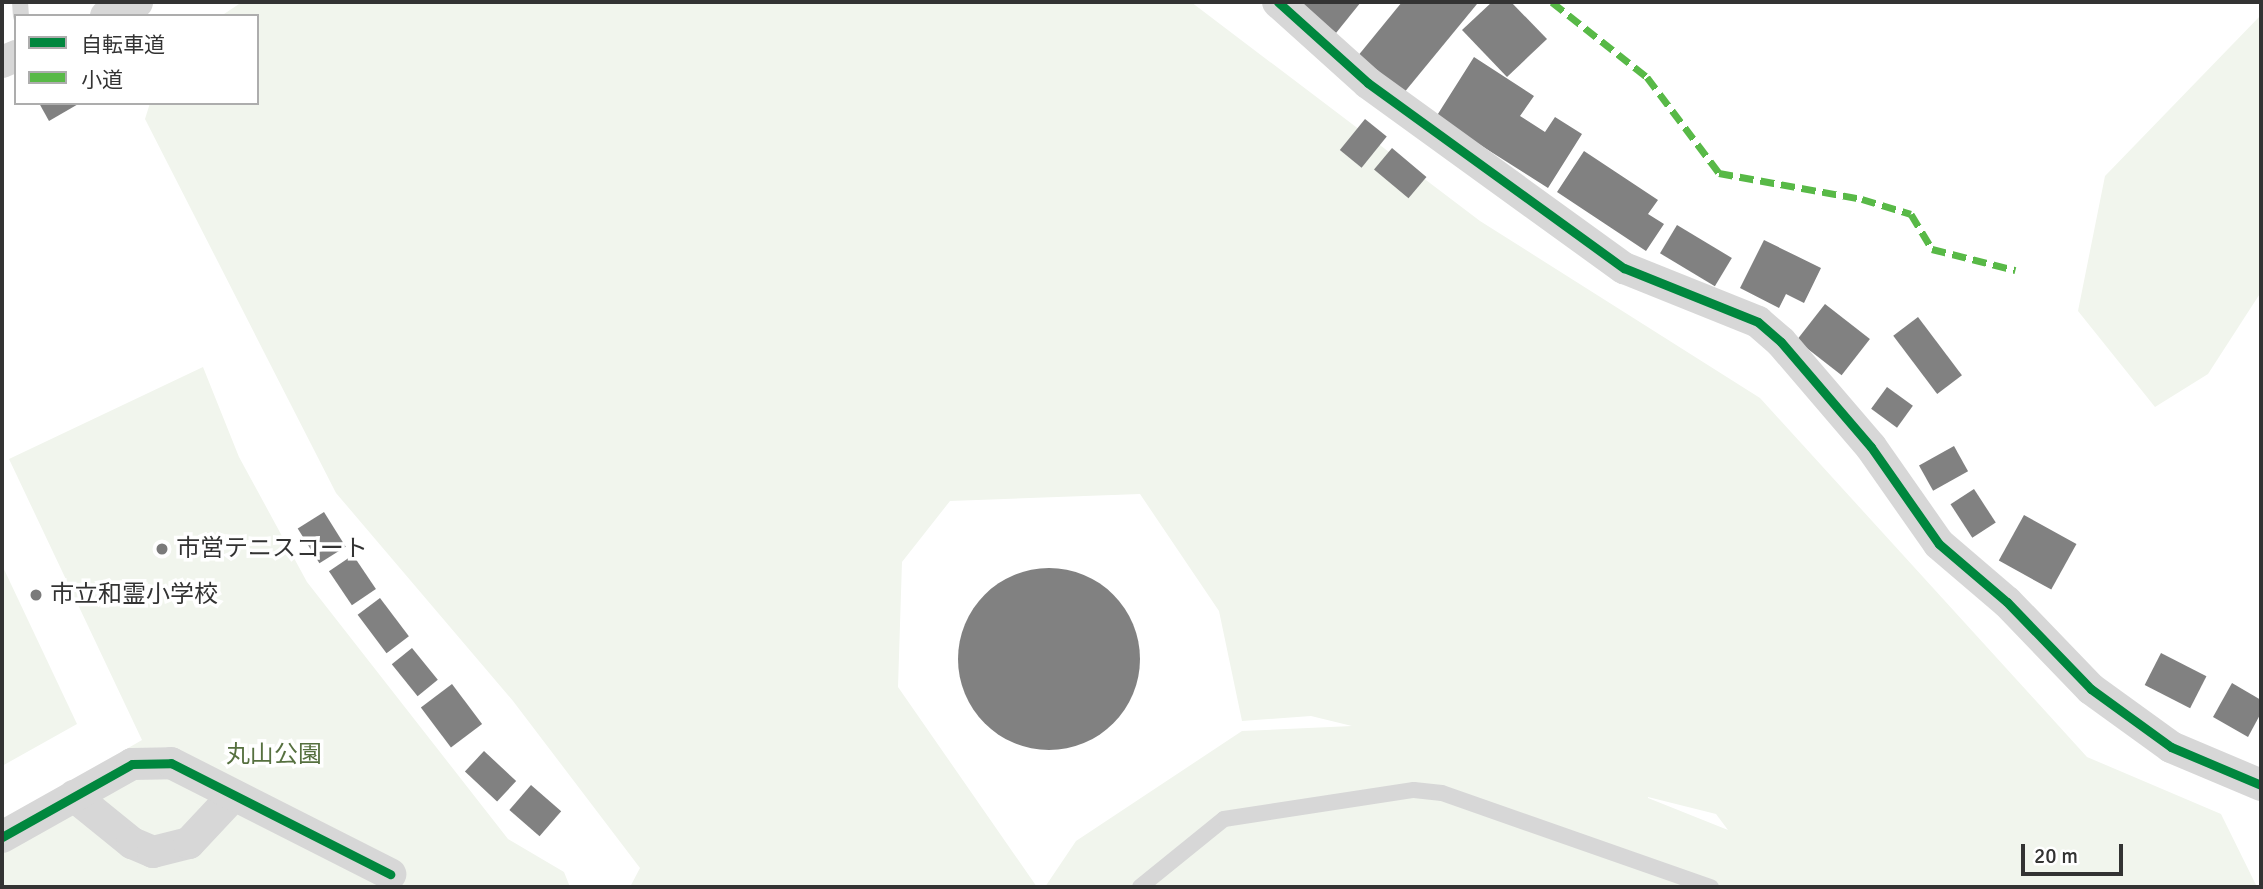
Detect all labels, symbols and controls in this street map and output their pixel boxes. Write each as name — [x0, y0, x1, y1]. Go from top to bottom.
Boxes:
legend — [14, 14, 259, 105]
text: 自転車道 — [81, 32, 165, 58]
text: 小道 — [81, 67, 123, 93]
place label: 市営テニスコート — [176, 535, 368, 563]
marker: 市営テニスコート — [154, 541, 170, 557]
place label: 市立和霊小学校 — [50, 581, 218, 609]
marker: 市立和霊小学校 — [28, 587, 44, 603]
park label: 丸山公園 — [226, 741, 322, 769]
scale bar — [2025, 830, 2126, 874]
text: 20 m — [2034, 843, 2078, 869]

